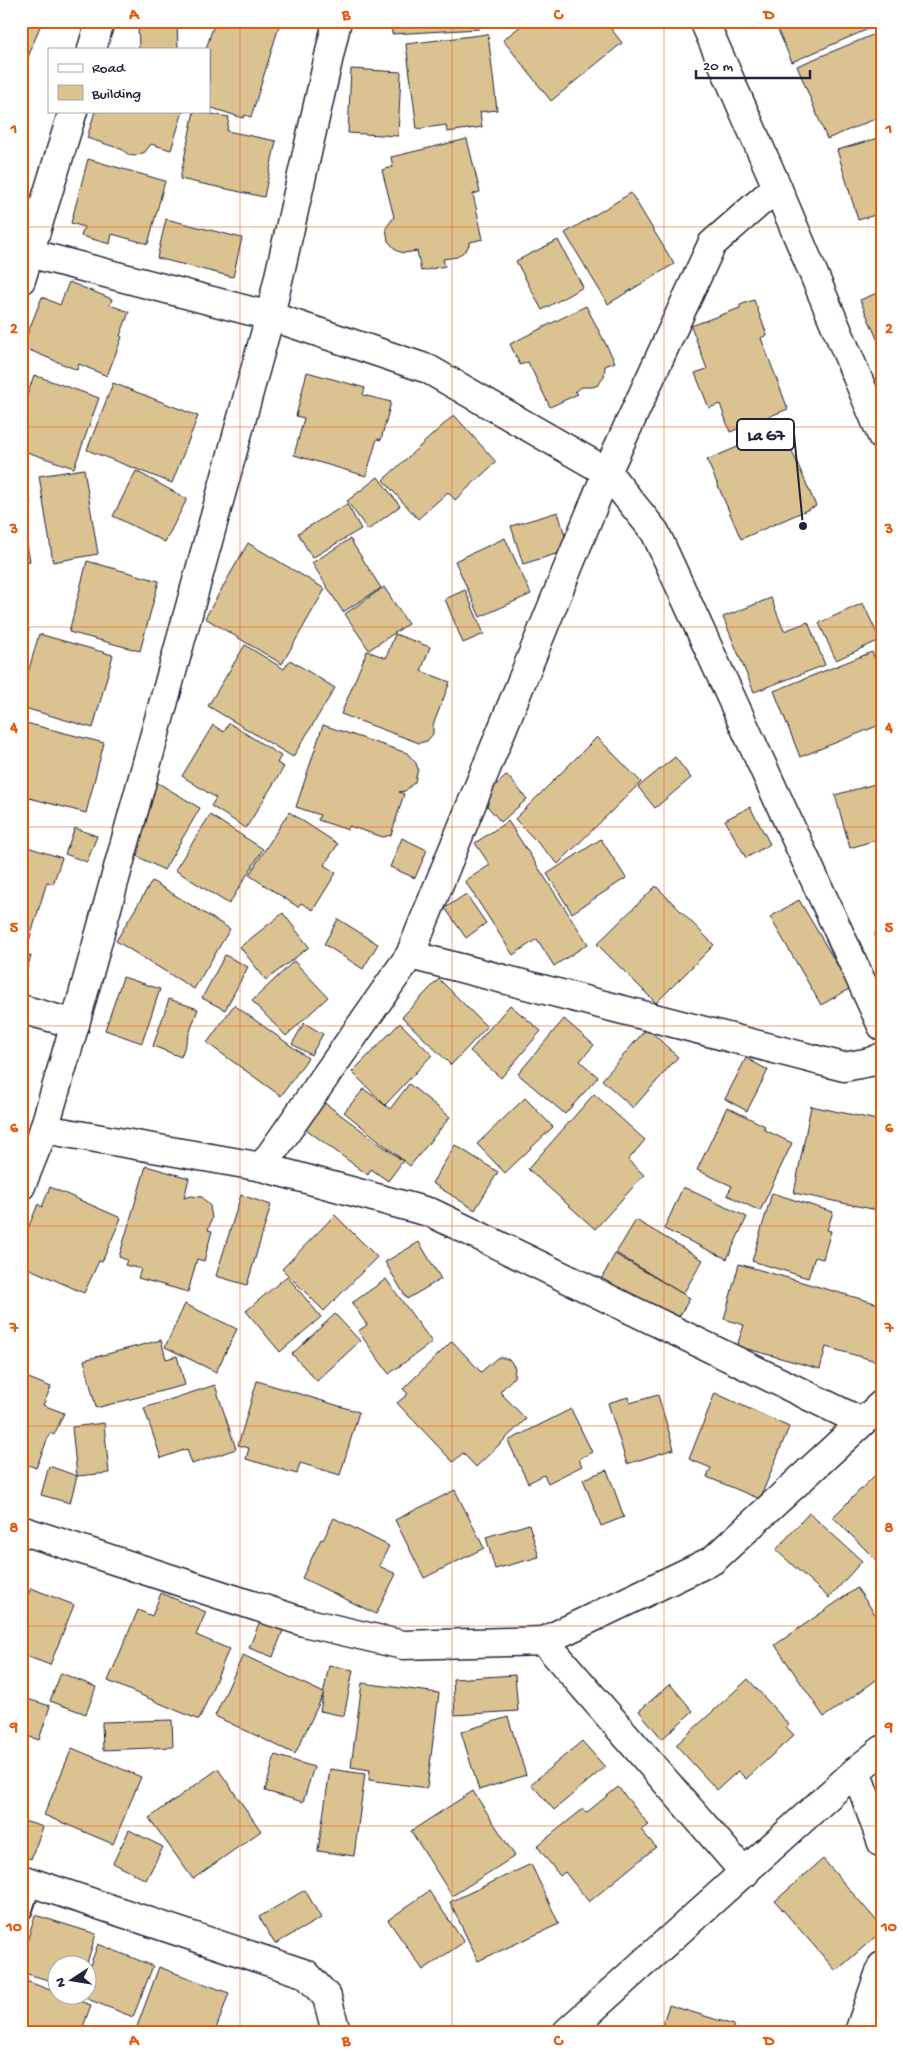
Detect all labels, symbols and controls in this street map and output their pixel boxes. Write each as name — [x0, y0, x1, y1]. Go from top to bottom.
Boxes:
text: A — [128, 7, 140, 26]
text: B — [341, 7, 351, 26]
text: C — [553, 7, 564, 26]
text: D — [762, 7, 775, 26]
legend — [48, 48, 210, 112]
scale bar — [696, 48, 809, 80]
text: 20 m — [703, 58, 733, 76]
text: Road — [92, 60, 126, 78]
text: Building — [91, 86, 141, 104]
text: 1 — [10, 121, 17, 140]
text: 1 — [885, 121, 892, 140]
text: 2 — [10, 321, 18, 340]
text: 2 — [885, 321, 893, 340]
callout: La G7 — [737, 419, 794, 450]
text: La G7 — [748, 428, 785, 447]
text: 3 — [9, 521, 18, 540]
text: 3 — [884, 521, 893, 540]
text: 4 — [9, 720, 18, 739]
text: 4 — [884, 720, 893, 739]
text: 5 — [10, 920, 19, 939]
text: 5 — [885, 920, 894, 939]
text: 6 — [10, 1120, 19, 1139]
text: 6 — [885, 1120, 894, 1139]
text: 7 — [9, 1320, 19, 1339]
text: 7 — [884, 1320, 894, 1339]
text: 8 — [10, 1520, 19, 1539]
text: 8 — [885, 1520, 894, 1539]
text: 9 — [9, 1719, 18, 1738]
text: 9 — [884, 1719, 893, 1738]
text: 10 — [5, 1919, 22, 1938]
text: 10 — [880, 1919, 897, 1938]
north arrow — [48, 1956, 98, 2006]
text: N — [52, 1976, 71, 1988]
text: A — [128, 2033, 140, 2052]
text: B — [341, 2033, 351, 2052]
text: C — [553, 2033, 564, 2052]
text: D — [762, 2033, 775, 2052]

